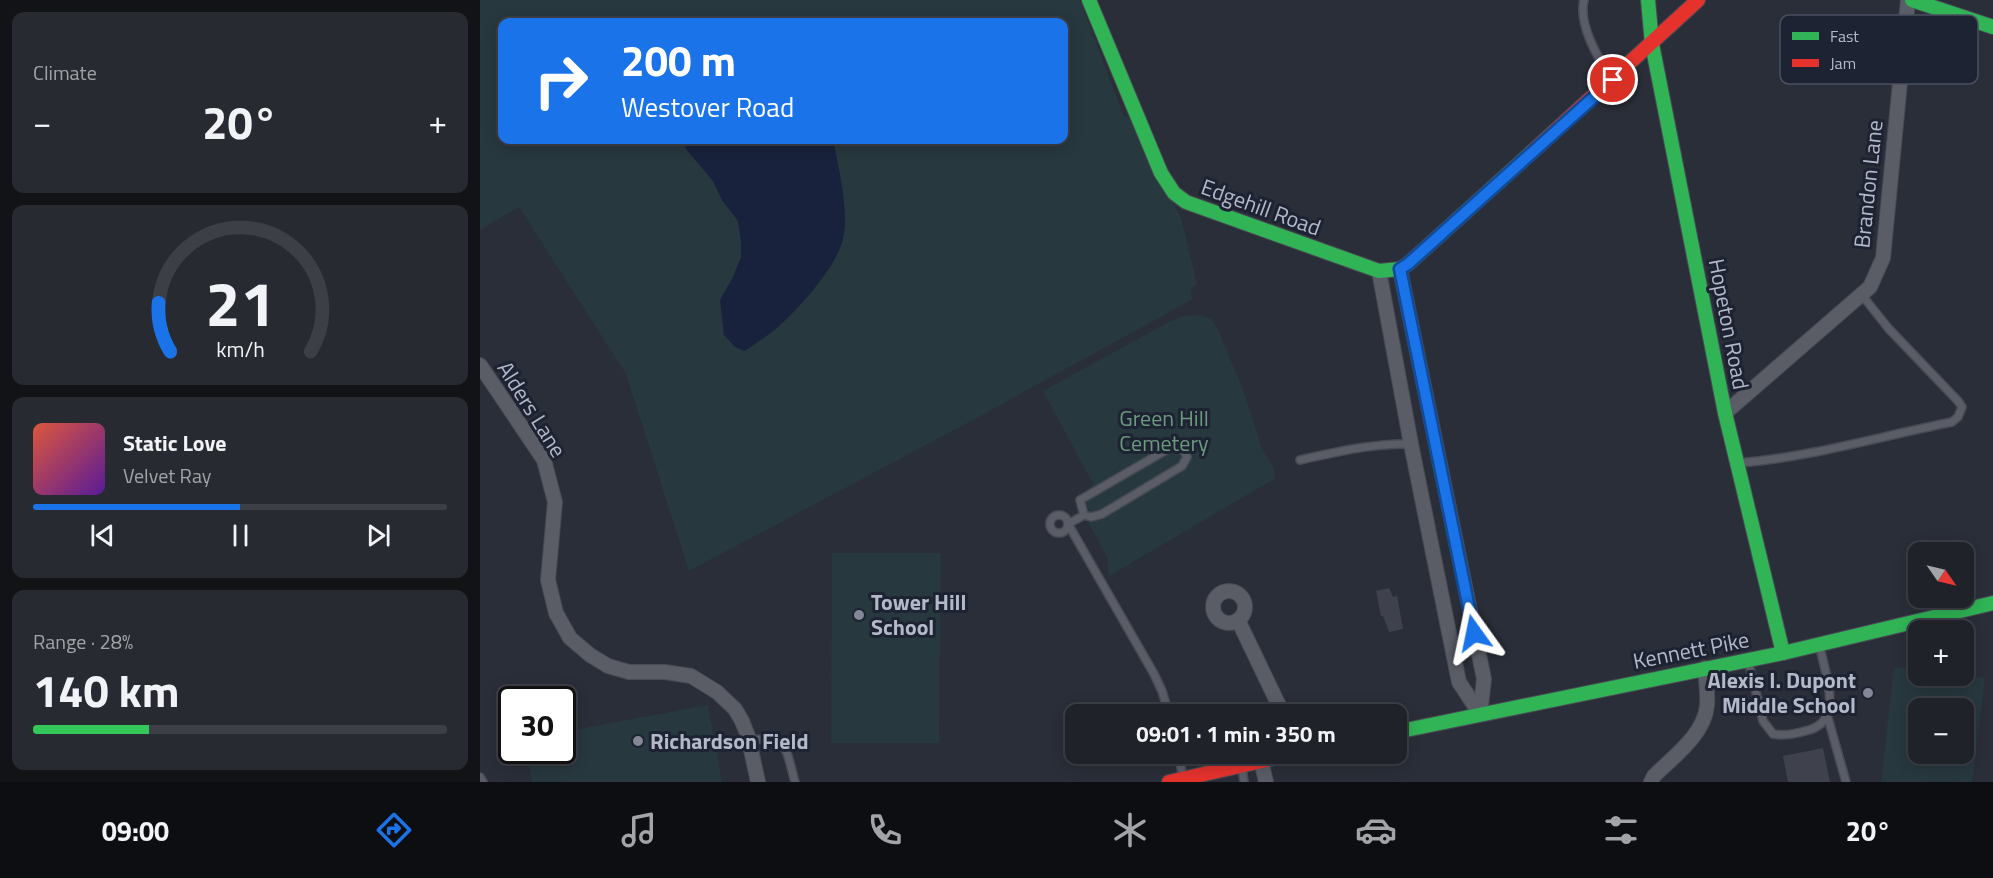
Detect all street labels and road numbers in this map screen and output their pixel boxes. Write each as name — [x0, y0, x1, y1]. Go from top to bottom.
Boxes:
street label: Brandon Lane — [1844, 118, 1892, 250]
street label: Edgehill Road — [1196, 170, 1326, 244]
street label: Hopeton Road — [1700, 256, 1758, 392]
street label: Alders Lane — [489, 354, 575, 464]
street label: Kennett Pike — [1630, 622, 1752, 678]

